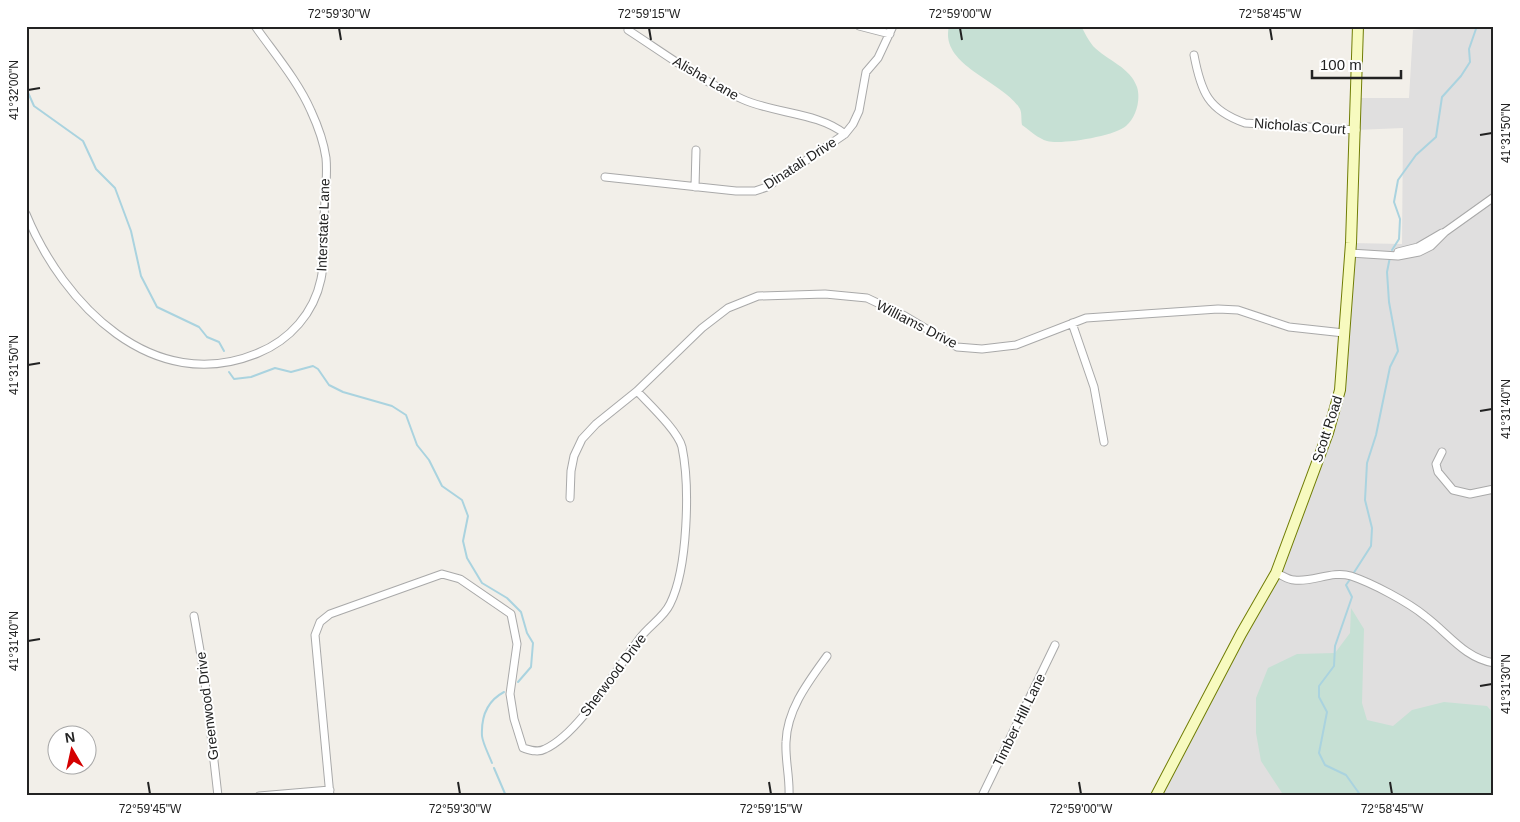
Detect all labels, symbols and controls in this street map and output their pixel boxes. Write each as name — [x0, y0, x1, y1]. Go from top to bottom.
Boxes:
text: 72°59'30"W — [308, 7, 371, 21]
text: 72°59'15"W — [618, 7, 681, 21]
text: 72°59'00"W — [929, 7, 992, 21]
text: 72°58'45"W — [1239, 7, 1302, 21]
scale bar — [1312, 48, 1401, 80]
street label: Alisha Lane — [670, 53, 742, 103]
text: 100 m — [1320, 56, 1362, 73]
text: 41°32'00"N — [7, 60, 21, 120]
text: 41°31'50"N — [1499, 103, 1513, 163]
street label: Nicholas Court — [1254, 115, 1346, 137]
street label: Dinatali Drive — [761, 134, 839, 192]
street label: Interstate Lane — [313, 178, 333, 272]
street label: Williams Drive — [874, 297, 960, 351]
text: 41°31'50"N — [7, 335, 21, 395]
text: 41°31'40"N — [1499, 379, 1513, 439]
street label: Scott Road — [1309, 394, 1345, 464]
text: 41°31'40"N — [7, 611, 21, 671]
street label: Sherwood Drive — [577, 630, 649, 720]
street label: Greenwood Drive — [192, 651, 222, 761]
text: 41°31'30"N — [1499, 654, 1513, 714]
street label: Timber Hill Lane — [990, 671, 1049, 769]
north arrow — [48, 724, 98, 774]
text: N — [64, 728, 76, 746]
text: 72°59'45"W — [119, 802, 182, 816]
text: 72°59'30"W — [429, 802, 492, 816]
text: 72°59'15"W — [740, 802, 803, 816]
text: 72°59'00"W — [1050, 802, 1113, 816]
text: 72°58'45"W — [1361, 802, 1424, 816]

